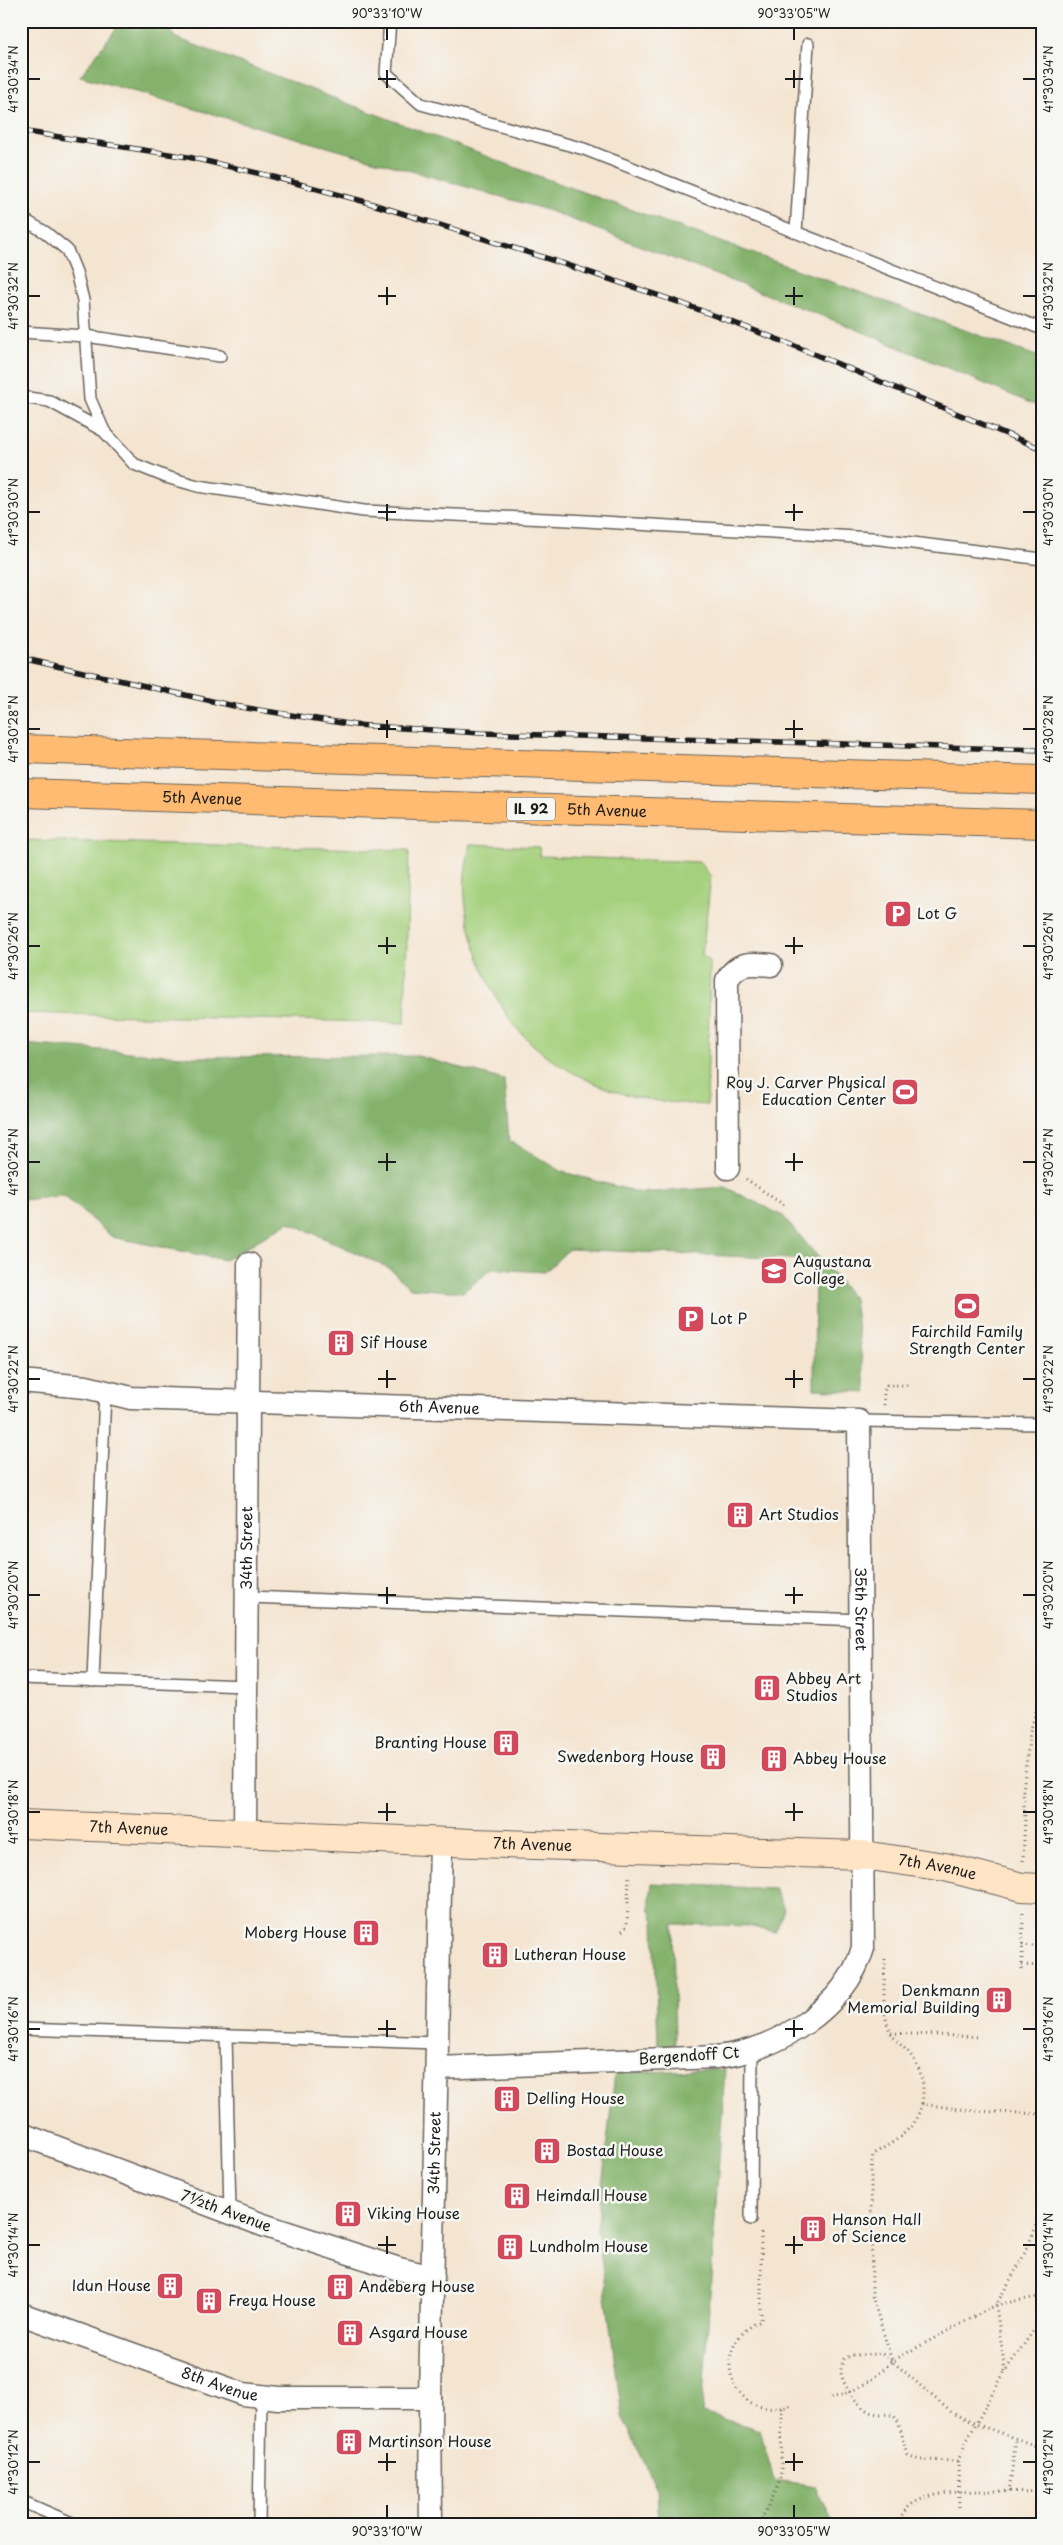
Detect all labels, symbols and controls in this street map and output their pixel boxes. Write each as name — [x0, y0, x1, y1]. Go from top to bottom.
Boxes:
text: 90°33'10"W — [352, 4, 423, 22]
text: 90°33'05"W — [758, 4, 831, 22]
text: 41°30'34"N — [4, 45, 22, 113]
text: 41°30'34"N — [1039, 45, 1057, 113]
text: 41°30'32"N — [4, 262, 22, 330]
text: 41°30'32"N — [1039, 262, 1057, 330]
text: 41°30'30"N — [4, 478, 22, 546]
text: 41°30'30"N — [1039, 478, 1057, 546]
text: 41°30'28"N — [4, 695, 22, 763]
text: 41°30'28"N — [1039, 695, 1057, 763]
street label: 5th Avenue — [161, 784, 242, 810]
street label: 5th Avenue — [566, 797, 647, 822]
road number: IL 92 — [507, 798, 555, 821]
parking icon: Lot G — [883, 899, 913, 929]
place label: Lot G — [917, 901, 958, 924]
text: 41°30'26"N — [4, 912, 22, 980]
text: 41°30'26"N — [1039, 912, 1057, 980]
place label: Roy J. Carver Physical Education Center — [726, 1070, 886, 1110]
sports icon: Roy J. Carver Physical Education Center — [890, 1077, 920, 1107]
text: 41°30'24"N — [4, 1128, 22, 1196]
text: 41°30'24"N — [1039, 1128, 1057, 1196]
place label: Augustana College — [793, 1249, 872, 1289]
school or university icon: Augustana College — [759, 1256, 789, 1286]
sports icon: Fairchild Family Strength Center — [952, 1291, 982, 1321]
parking icon: Lot P — [676, 1304, 706, 1334]
place label: Lot P — [710, 1306, 747, 1329]
place label: Fairchild Family Strength Center — [909, 1319, 1025, 1359]
building icon: Sif House — [326, 1328, 356, 1358]
place label: Sif House — [360, 1330, 428, 1353]
text: 41°30'22"N — [4, 1345, 22, 1413]
text: 41°30'22"N — [1039, 1345, 1057, 1413]
street label: 6th Avenue — [399, 1393, 480, 1419]
building icon: Art Studios — [725, 1500, 755, 1530]
place label: Art Studios — [759, 1502, 839, 1525]
street label: 34th Street — [234, 1506, 257, 1590]
text: 41°30'20"N — [4, 1561, 22, 1629]
text: 41°30'20"N — [1039, 1561, 1057, 1629]
street label: 35th Street — [850, 1567, 874, 1651]
place label: Abbey Art Studios — [786, 1666, 861, 1706]
building icon: Abbey Art Studios — [752, 1673, 782, 1703]
building icon: Branting House — [491, 1728, 521, 1758]
place label: Branting House — [374, 1730, 487, 1753]
building icon: Swedenborg House — [698, 1742, 728, 1772]
place label: Swedenborg House — [557, 1744, 694, 1767]
building icon: Abbey House — [759, 1744, 789, 1774]
place label: Abbey House — [793, 1746, 887, 1769]
text: 41°30'18"N — [4, 1780, 22, 1844]
text: 41°30'18"N — [1039, 1780, 1057, 1844]
street label: 7th Avenue — [89, 1814, 169, 1840]
street label: 7th Avenue — [493, 1831, 573, 1856]
street label: 7th Avenue — [897, 1847, 979, 1885]
building icon: Moberg House — [351, 1918, 381, 1948]
place label: Moberg House — [244, 1920, 347, 1943]
building icon: Lutheran House — [480, 1940, 510, 1970]
place label: Lutheran House — [514, 1942, 626, 1965]
place label: Denkmann Memorial Building — [847, 1978, 980, 2018]
building icon: Denkmann Memorial Building — [984, 1985, 1014, 2015]
text: 41°30'16"N — [4, 1996, 22, 2062]
text: 41°30'16"N — [1039, 1996, 1057, 2062]
street label: Bergendoff Ct — [638, 2040, 740, 2069]
building icon: Delling House — [492, 2084, 522, 2114]
place label: Delling House — [526, 2086, 625, 2109]
street label: 34th Street — [421, 2111, 446, 2195]
building icon: Bostad House — [532, 2136, 562, 2166]
place label: Bostad House — [566, 2138, 663, 2161]
building icon: Heimdall House — [502, 2181, 532, 2211]
street label: 7½th Avenue — [178, 2183, 275, 2237]
place label: Heimdall House — [536, 2183, 648, 2206]
building icon: Viking House — [333, 2199, 363, 2229]
place label: Viking House — [367, 2201, 460, 2224]
place label: Hanson Hall of Science — [832, 2207, 921, 2247]
text: 41°30'14"N — [4, 2213, 22, 2277]
text: 41°30'14"N — [1039, 2213, 1057, 2277]
building icon: Hanson Hall of Science — [798, 2214, 828, 2244]
building icon: Lundholm House — [495, 2232, 525, 2262]
place label: Lundholm House — [529, 2234, 648, 2257]
building icon: Idun House — [155, 2271, 185, 2301]
building icon: Andeberg House — [325, 2272, 355, 2302]
place label: Idun House — [72, 2273, 151, 2296]
place label: Andeberg House — [359, 2274, 475, 2297]
building icon: Freya House — [194, 2286, 224, 2316]
place label: Freya House — [228, 2288, 316, 2311]
building icon: Asgard House — [335, 2318, 365, 2348]
place label: Asgard House — [369, 2320, 468, 2343]
street label: 8th Avenue — [178, 2360, 260, 2406]
building icon: Martinson House — [334, 2427, 364, 2457]
text: 41°30'12"N — [4, 2429, 22, 2495]
place label: Martinson House — [368, 2429, 492, 2452]
text: 41°30'12"N — [1039, 2429, 1057, 2495]
text: 90°33'10"W — [352, 2522, 423, 2540]
text: 90°33'05"W — [758, 2522, 831, 2540]

